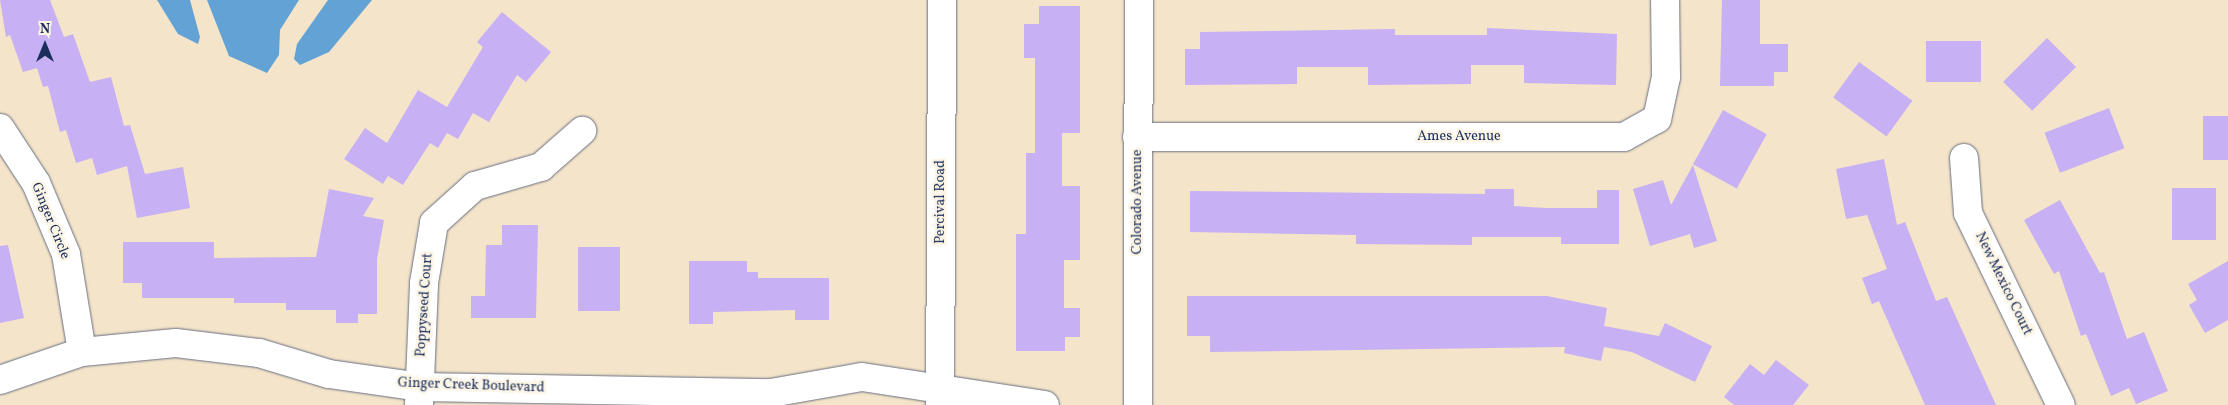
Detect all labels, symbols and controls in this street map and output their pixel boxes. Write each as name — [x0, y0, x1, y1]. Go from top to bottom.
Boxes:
north arrow — [20, 20, 70, 70]
text: N — [40, 20, 50, 39]
street label: Ames Avenue — [1417, 129, 1501, 145]
street label: Colorado Avenue — [1130, 150, 1146, 254]
street label: Percival Road — [933, 160, 949, 244]
street label: Ginger Circle — [27, 180, 73, 262]
street label: New Mexico Court — [1971, 229, 2035, 339]
street label: Poppyseed Court — [413, 253, 437, 357]
street label: Ginger Creek Boulevard — [397, 375, 545, 397]

